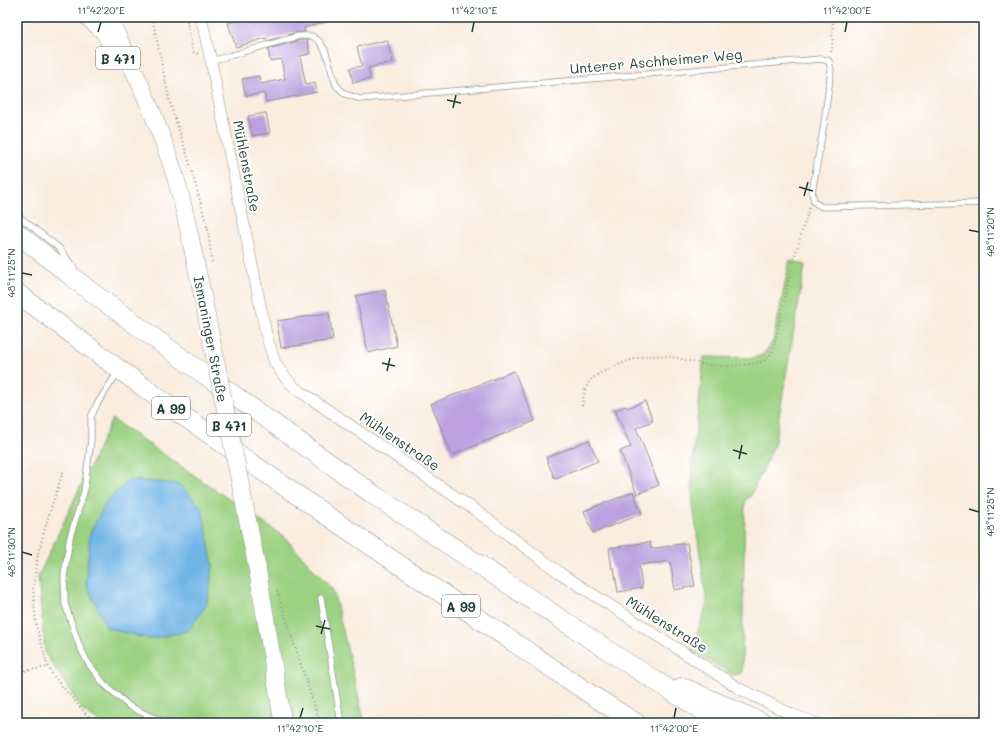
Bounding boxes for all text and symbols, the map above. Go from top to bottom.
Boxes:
text: 11°42'20"E [77,3,125,17]
text: 11°42'10"E [451,3,497,17]
text: 11°42'00"E [823,3,871,17]
street label: Unterer Aschheimer Weg [569,44,743,78]
road number: B 471 [96,47,140,69]
street label: Mühlenstraße [229,119,265,213]
text: 48°11'20"N [983,207,997,257]
text: 48°11'25"N [4,248,18,298]
street label: Ismaninger Straße [189,274,233,404]
road number: A 99 [152,397,190,419]
street label: Mühlenstraße [356,407,444,475]
road number: B 471 [207,414,251,436]
text: 48°11'25"N [983,487,997,537]
text: 48°11'30"N [4,527,18,577]
street label: Mühlenstraße [623,591,711,657]
road number: A 99 [442,595,480,617]
text: 11°42'10"E [277,721,323,735]
text: 11°42'00"E [650,721,698,735]

